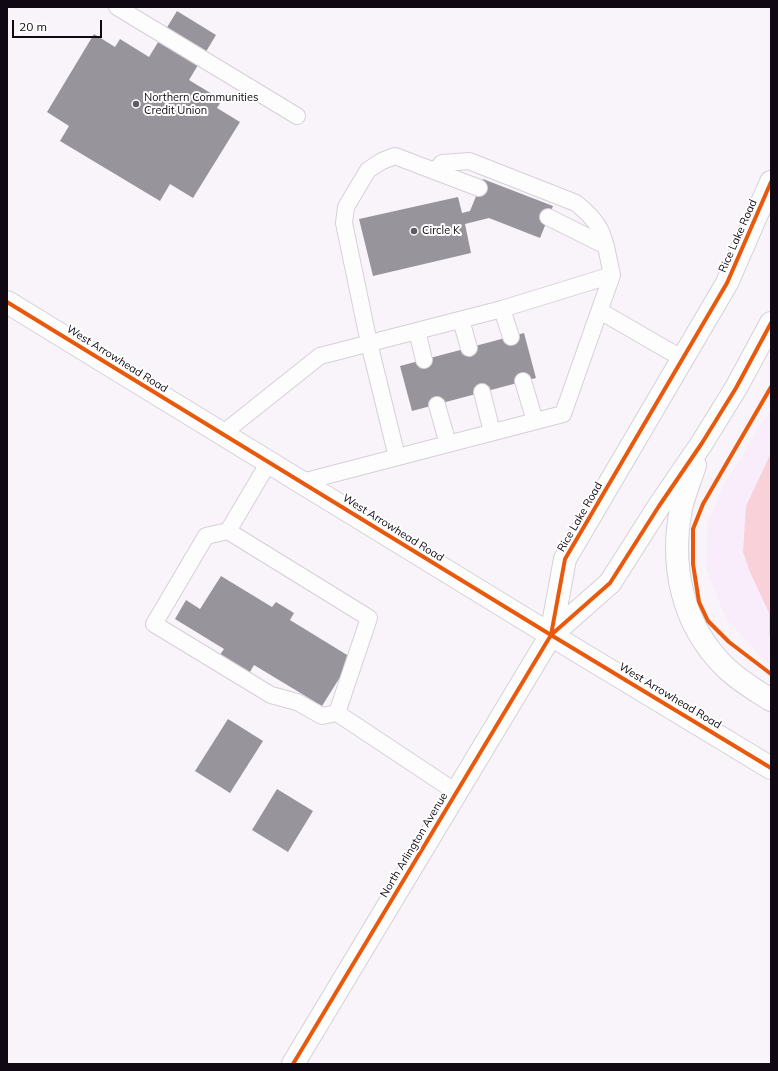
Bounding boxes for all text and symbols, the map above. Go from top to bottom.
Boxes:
scale bar [14,12,104,38]
text: 20 m [19,19,47,34]
place label: Northern Communities Credit Union [144,91,258,117]
marker: Northern Communities Credit Union [131,99,141,109]
street label: Rice Lake Road [716,198,760,274]
place label: Circle K [422,224,460,238]
marker: Circle K [409,226,419,236]
street label: West Arrowhead Road [64,322,170,396]
street label: Rice Lake Road [555,480,605,554]
street label: West Arrowhead Road [340,491,446,565]
street label: West Arrowhead Road [616,660,724,732]
street label: North Arlington Avenue [377,790,451,900]

